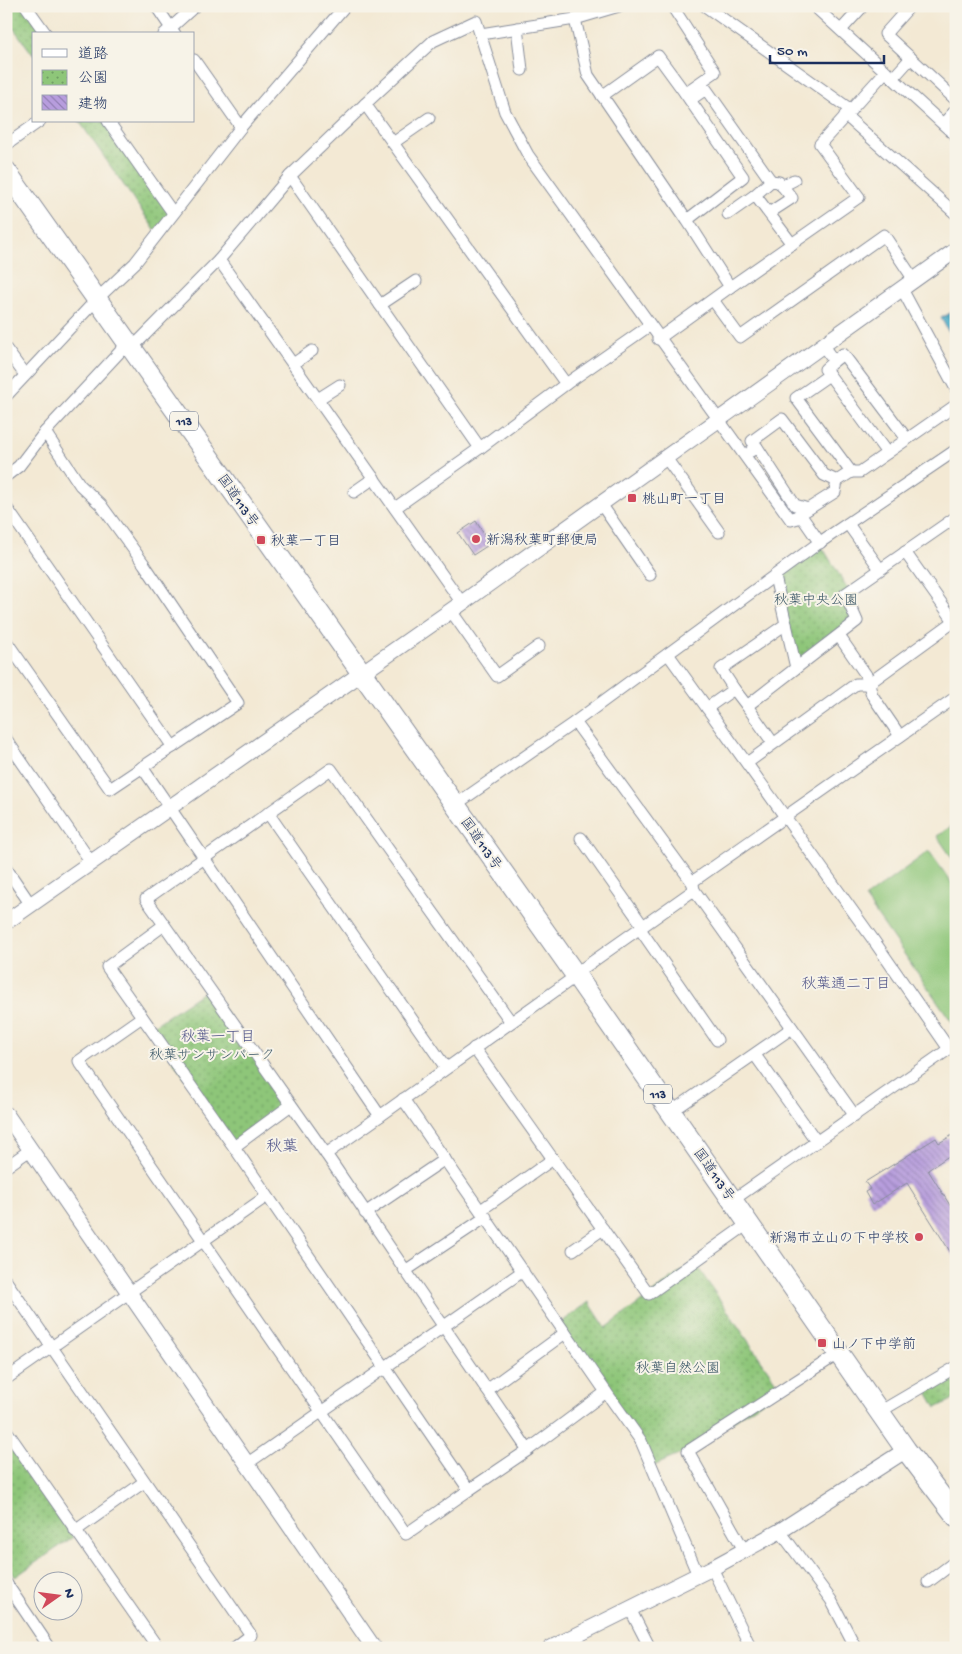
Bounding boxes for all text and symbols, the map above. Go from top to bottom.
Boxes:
legend [32,32,195,122]
scale bar [770,32,883,64]
text: 50 m [777,43,808,61]
text: 道路 [78,46,108,64]
text: 公園 [78,70,108,88]
text: 建物 [78,96,108,114]
road number: 113 [170,412,198,431]
street label: 国道113号 [213,472,261,531]
marker: 桃山町一丁目 [626,492,638,504]
place label: 桃山町一丁目 [642,492,726,509]
marker: 新潟秋葉町郵便局 [470,533,482,545]
place label: 新潟秋葉町郵便局 [486,533,598,550]
marker: 秋葉一丁目 [255,534,267,546]
place label: 秋葉一丁目 [271,534,341,551]
park label: 秋葉中央公園 [774,593,858,610]
street label: 国道113号 [456,815,504,874]
district label: 秋葉通二丁目 [801,975,891,994]
district label: 秋葉一丁目 [180,1028,256,1047]
park label: 秋葉サンサンパーク [149,1048,275,1065]
road number: 113 [644,1084,672,1104]
district label: 秋葉 [266,1138,298,1158]
street label: 国道113号 [689,1146,737,1205]
place label: 新潟市立山の下中学校 [769,1231,909,1248]
marker: 新潟市立山の下中学校 [913,1231,925,1243]
marker: 山ノ下中学前 [816,1337,828,1349]
place label: 山ノ下中学前 [832,1337,916,1354]
park label: 秋葉自然公園 [636,1361,720,1378]
north arrow [32,1572,82,1622]
text: N [59,1587,78,1600]

